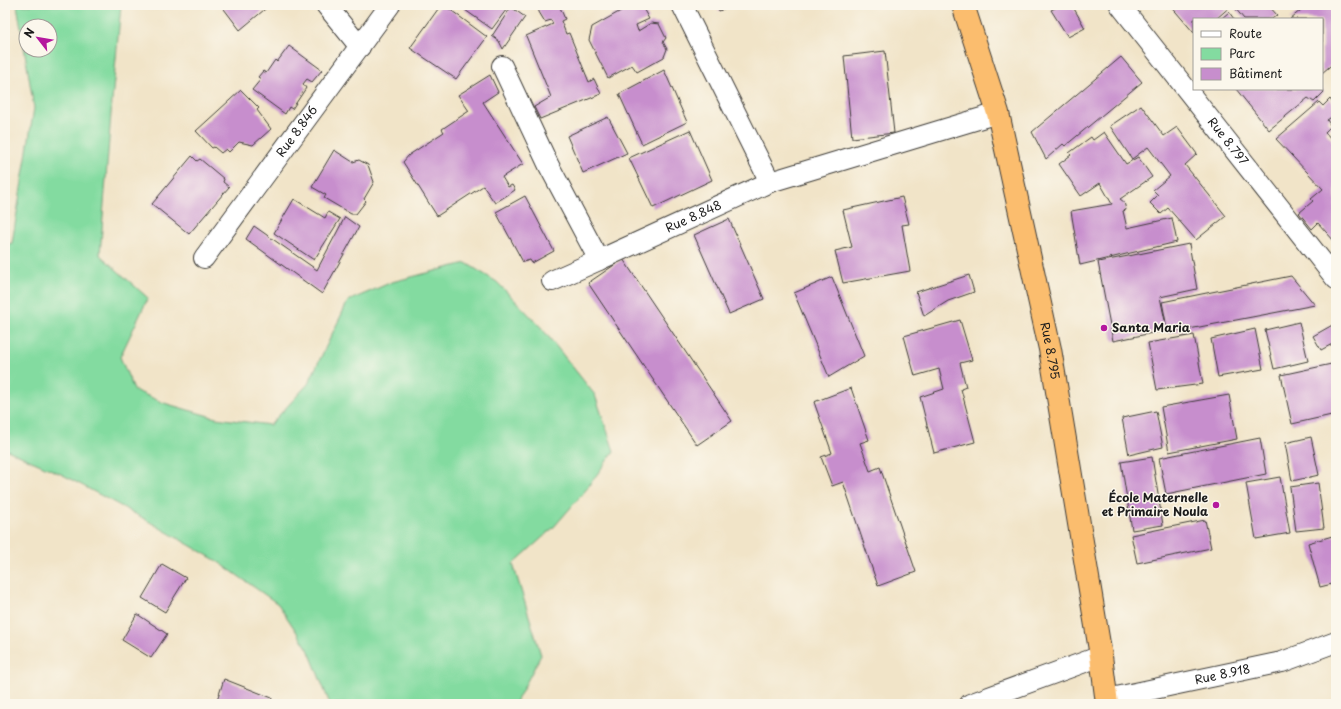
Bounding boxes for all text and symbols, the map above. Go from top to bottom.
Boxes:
north arrow [18,18,58,58]
legend [1193,18,1323,90]
text: N [19,24,39,41]
text: Route [1229,24,1262,42]
text: Parc [1229,44,1255,62]
text: Bâtiment [1229,64,1282,82]
street label: Rue 8.846 [271,101,321,160]
street label: Rue 8.797 [1204,113,1253,169]
street label: Rue 8.848 [662,195,724,237]
place label: Santa Maria [1112,318,1191,336]
street label: Rue 8.795 [1036,320,1065,381]
marker: Santa Maria [1099,323,1109,333]
place label: École Maternelle et Primaire Noula [1102,488,1208,520]
marker: École Maternelle et Primaire Noula [1211,500,1221,510]
street label: Rue 8.918 [1193,659,1252,688]

